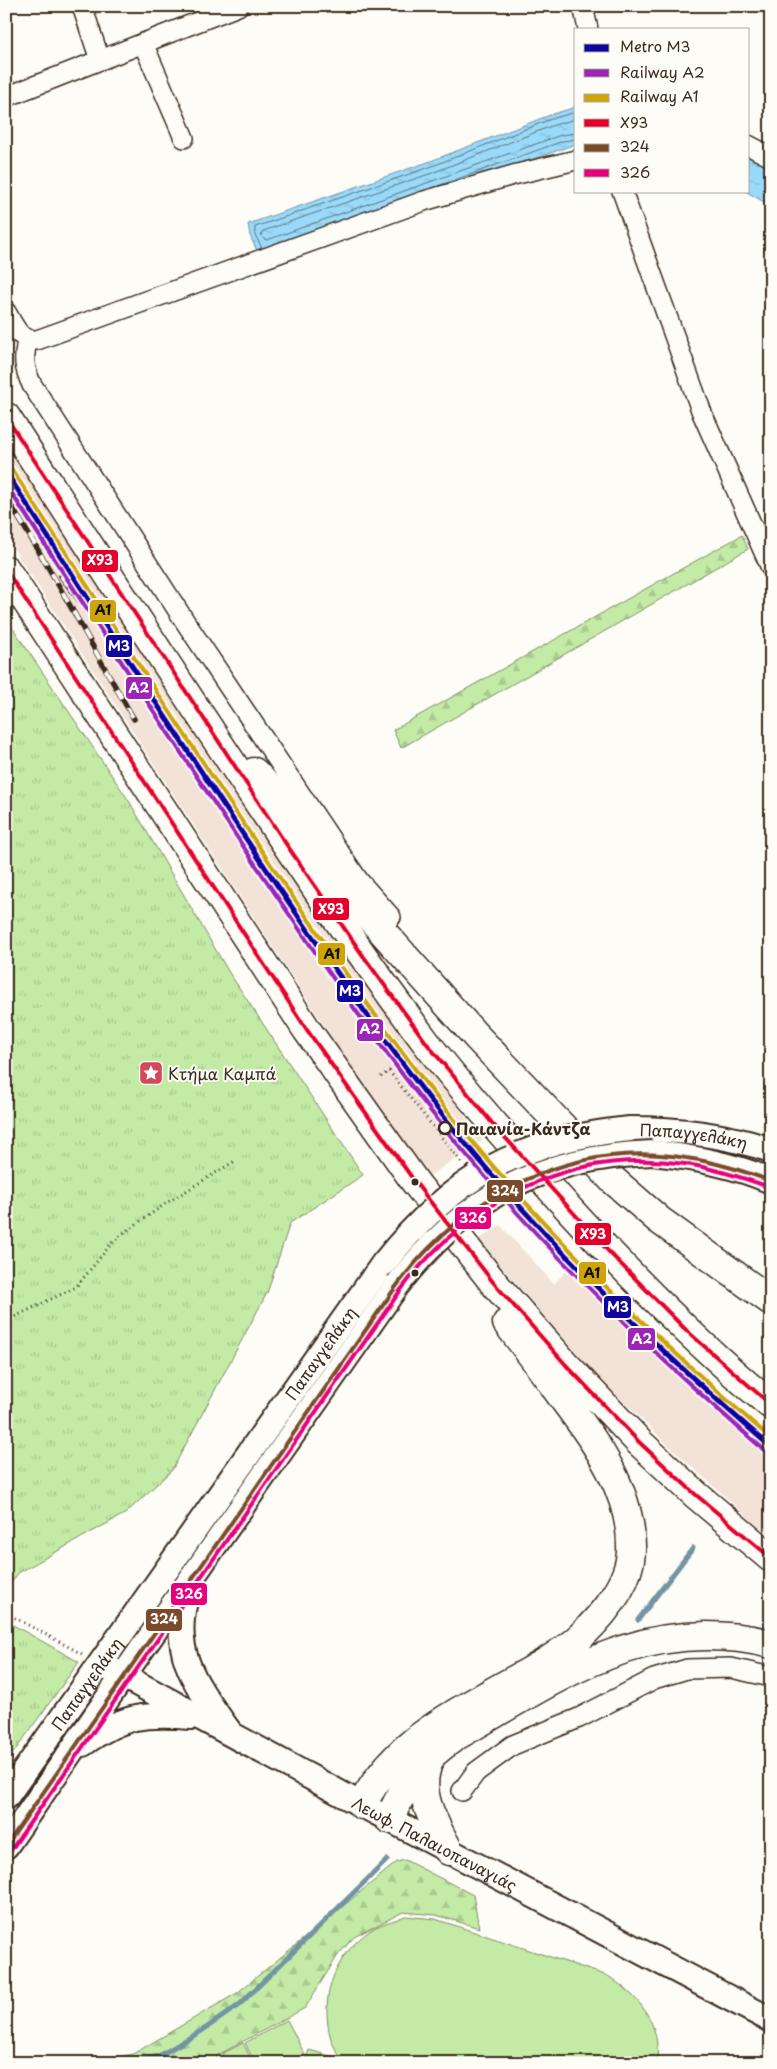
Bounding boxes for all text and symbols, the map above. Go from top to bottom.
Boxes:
legend [574,28,750,192]
text: Metro Μ3 [620,34,690,57]
text: Railway A2 [620,60,705,83]
text: Railway A1 [620,84,699,107]
text: X93 [620,110,648,133]
text: 324 [620,134,650,157]
text: 326 [620,160,650,183]
line badge: X93 [81,549,119,573]
text: X93 [86,549,113,570]
line badge: A1 [89,599,117,623]
text: A1 [95,599,111,620]
line badge: Μ3 [105,634,133,658]
text: Μ3 [108,635,130,656]
line badge: A2 [125,676,153,700]
text: A2 [129,677,150,698]
line badge: X93 [312,897,350,921]
text: X93 [317,898,344,919]
line badge: A1 [317,942,346,966]
text: A1 [324,943,340,964]
line badge: Μ3 [336,979,364,1003]
text: Μ3 [339,980,361,1001]
line badge: A2 [356,1018,384,1042]
text: A2 [360,1018,381,1039]
place icon: Kτήμα Καμπά [138,1060,164,1086]
place label: Kτήμα Καμπά [168,1061,277,1085]
place label: Παιανία-Κάντζα [456,1116,590,1140]
street label: Παπαγγελάκη [639,1117,750,1154]
marker: Παιανία-Κάντζα [438,1121,452,1135]
unlabelled marker [410,1177,420,1187]
line badge: 324 [486,1179,524,1203]
text: 324 [491,1180,519,1201]
line badge: 326 [454,1206,492,1230]
text: 326 [459,1207,487,1228]
line badge: X93 [574,1222,612,1246]
text: X93 [579,1223,606,1244]
line badge: A1 [578,1261,607,1285]
text: A1 [584,1262,600,1283]
unlabelled marker [410,1268,420,1278]
line badge: Μ3 [603,1295,632,1319]
text: Μ3 [607,1296,629,1317]
street label: Παπαγγελάκη [279,1301,361,1404]
line badge: A2 [627,1327,656,1351]
text: A2 [632,1328,653,1349]
line badge: 326 [170,1582,208,1606]
text: 326 [175,1583,203,1604]
line badge: 324 [145,1608,183,1632]
text: 324 [150,1608,178,1629]
street label: Παπαγγελάκη [45,1632,128,1735]
street label: Λεωφ. Παλαιοπαναγιάς [348,1790,522,1897]

